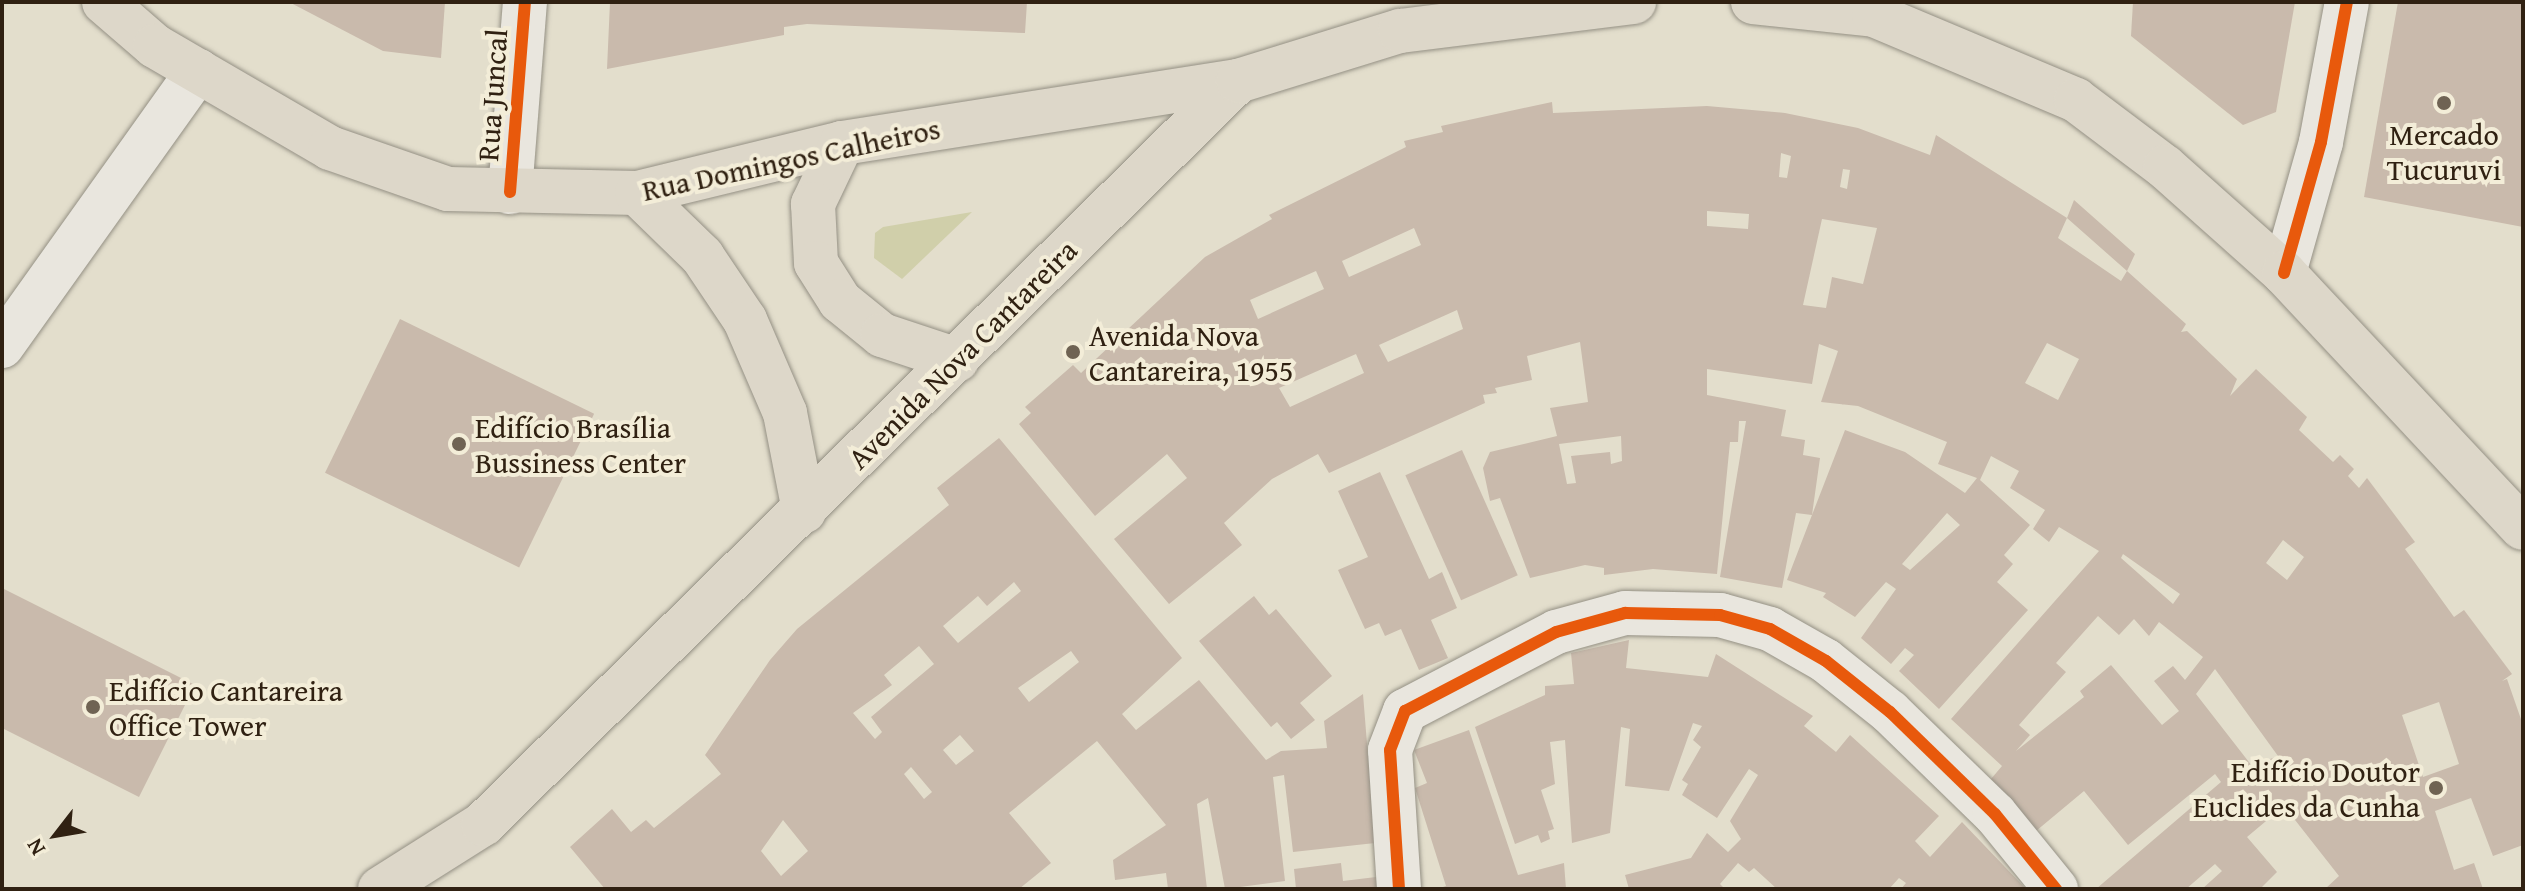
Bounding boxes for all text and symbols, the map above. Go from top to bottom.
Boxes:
street label: Rua Juncal [469,28,515,162]
marker: Mercado Tucuruvi [2435,94,2453,112]
street label: Rua Domingos Calheiros [639,110,943,208]
place label: Mercado Tucuruvi [2387,116,2501,186]
street label: Avenida Nova Cantareira [840,232,1084,476]
place label: Avenida Nova Cantareira, 1955 [1089,317,1293,388]
marker: Avenida Nova Cantareira, 1955 [1064,343,1082,361]
place label: Edifício Brasília Bussiness Center [475,409,686,480]
marker: Edifício Brasília Bussiness Center [450,435,468,453]
place label: Edifício Cantareira Office Tower [109,672,343,742]
marker: Edifício Cantareira Office Tower [84,698,102,716]
place label: Edifício Doutor Euclides da Cunha [2193,753,2420,824]
marker: Edifício Doutor Euclides da Cunha [2427,779,2445,797]
north arrow [16,795,96,875]
text: N [18,833,53,862]

